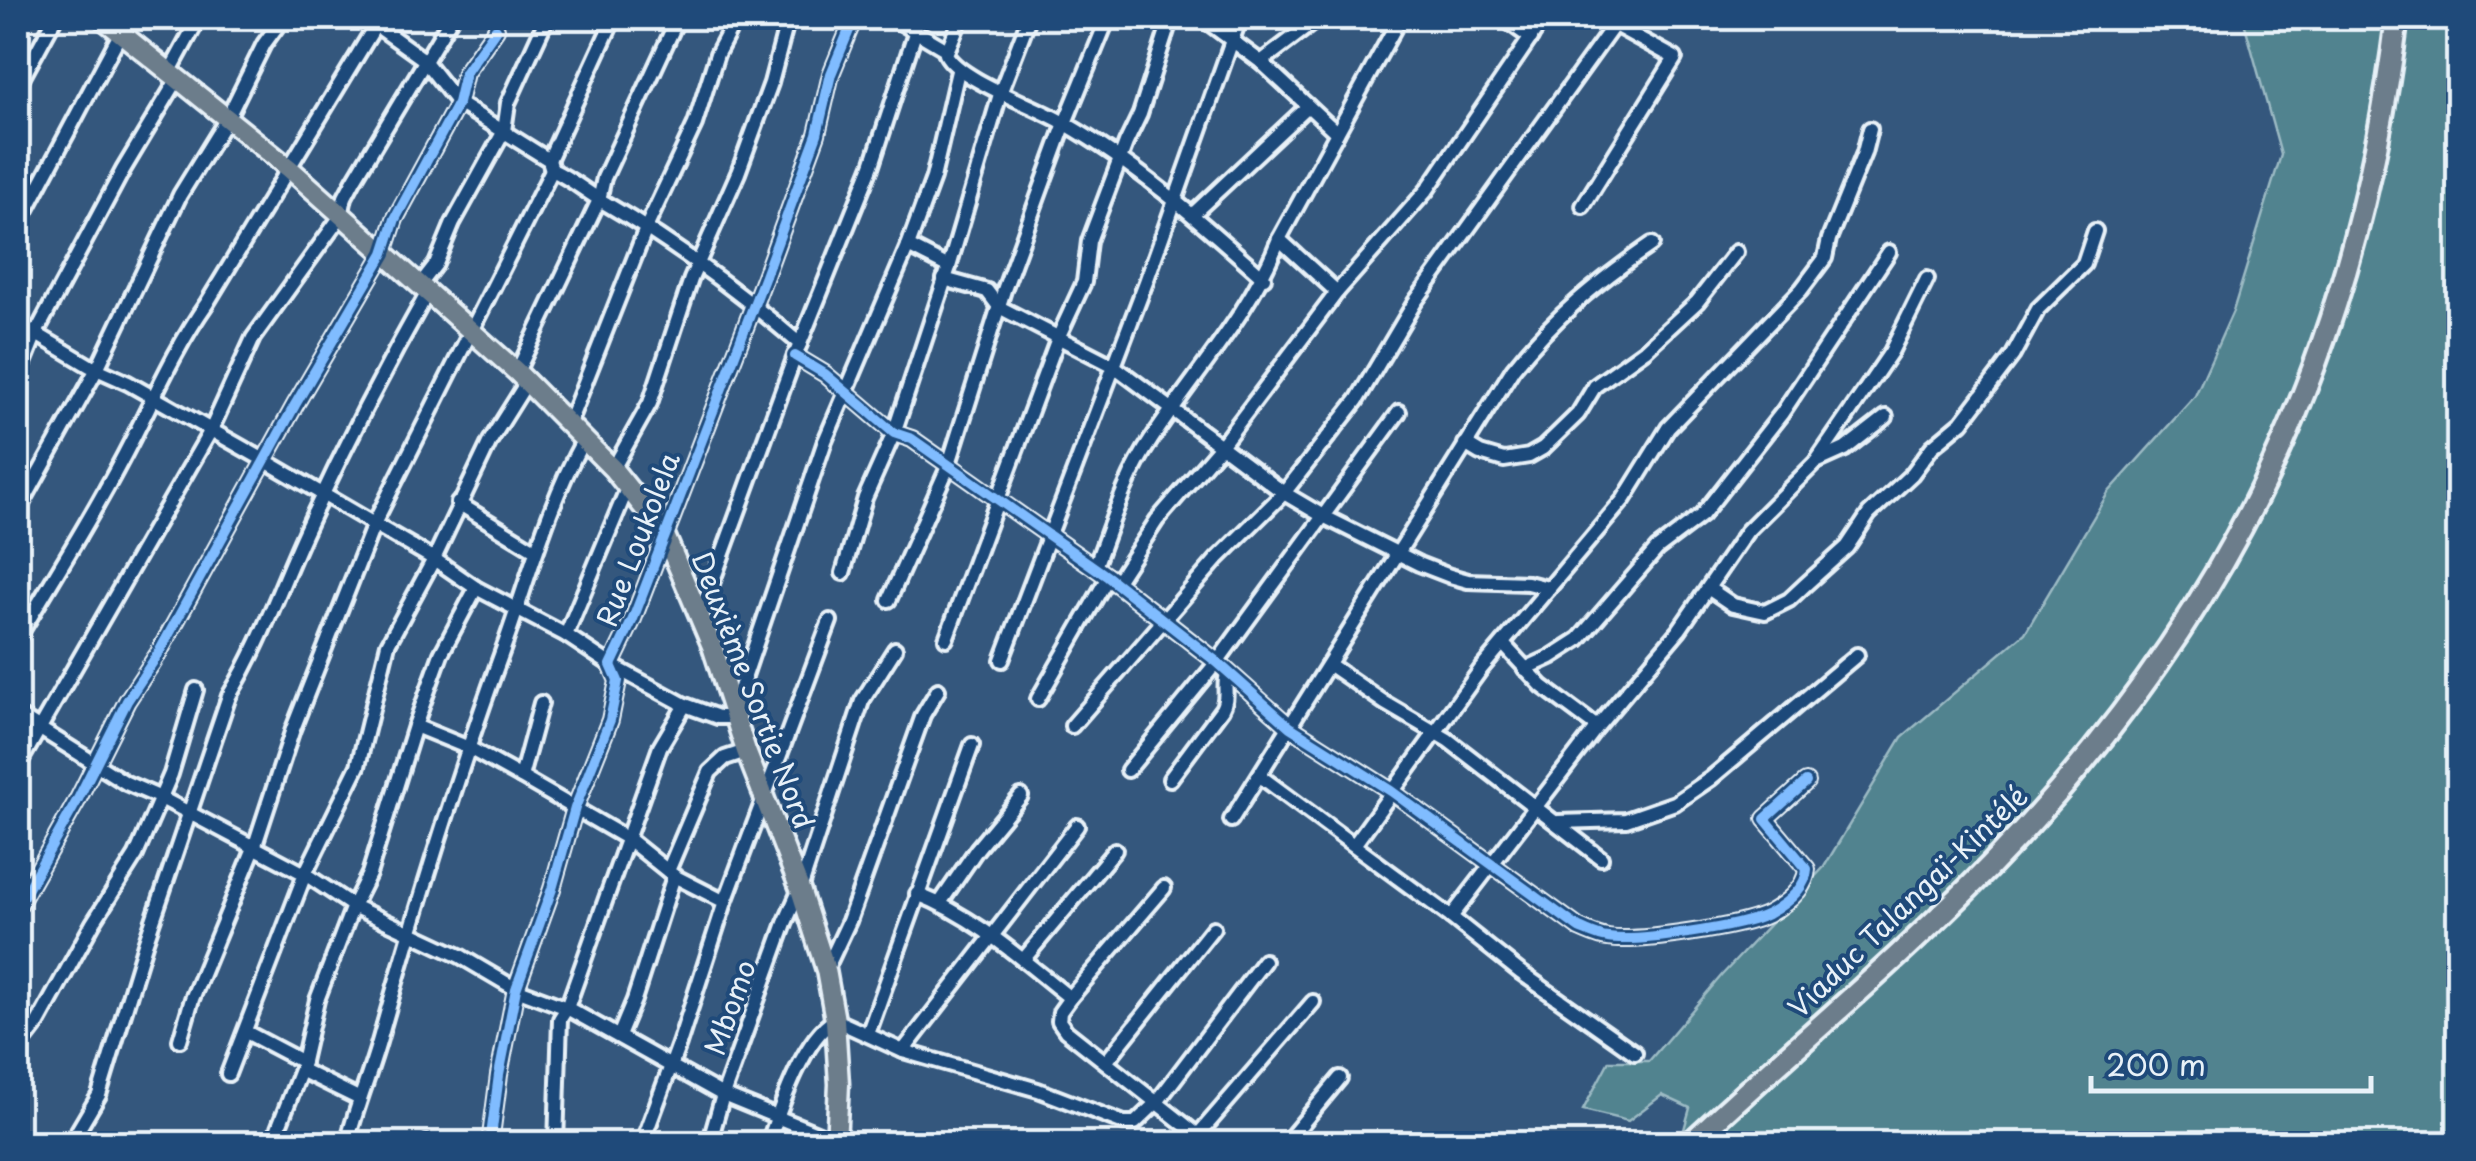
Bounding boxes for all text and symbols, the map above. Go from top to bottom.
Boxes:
street label: Rue Loukolela [584,445,690,632]
street label: Deuxième Sortie Nord [681,545,827,835]
street label: Viaduc Talangaï-Kintélé [1777,775,2037,1027]
street label: Mbomo [692,953,766,1061]
scale bar [2091,1031,2371,1093]
text: 200 m [2106,1041,2206,1086]

